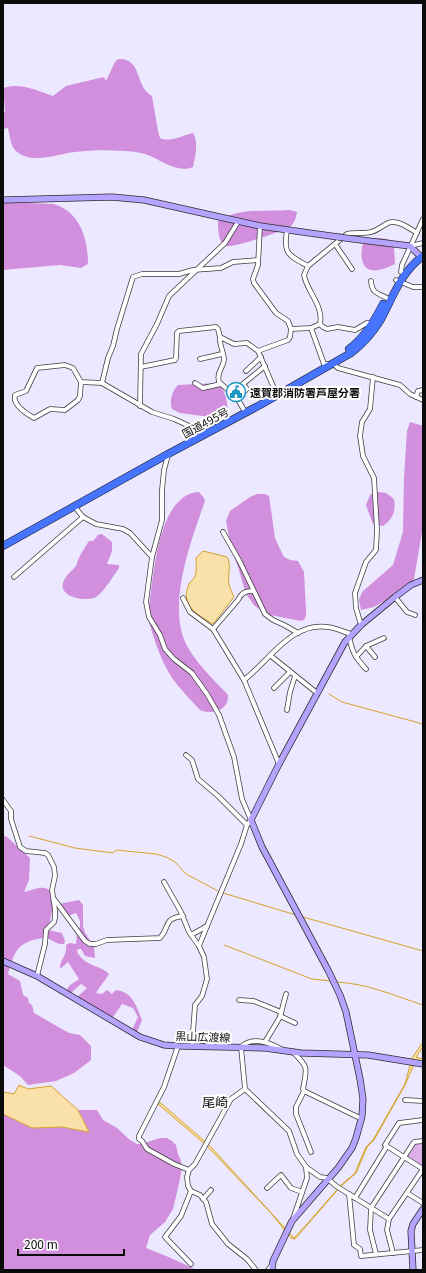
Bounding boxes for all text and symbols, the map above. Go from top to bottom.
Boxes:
public building icon: 遠賀郡消防署芦屋分署 [225,381,247,403]
place label: 遠賀郡消防署芦屋分署 [250,384,360,400]
street label: 国道495号 [179,403,231,441]
street label: 黒山広渡線 [175,1027,231,1045]
district label: 尾崎 [202,1092,228,1111]
scale bar [18,1231,124,1257]
text: 200 m [24,1235,58,1252]

